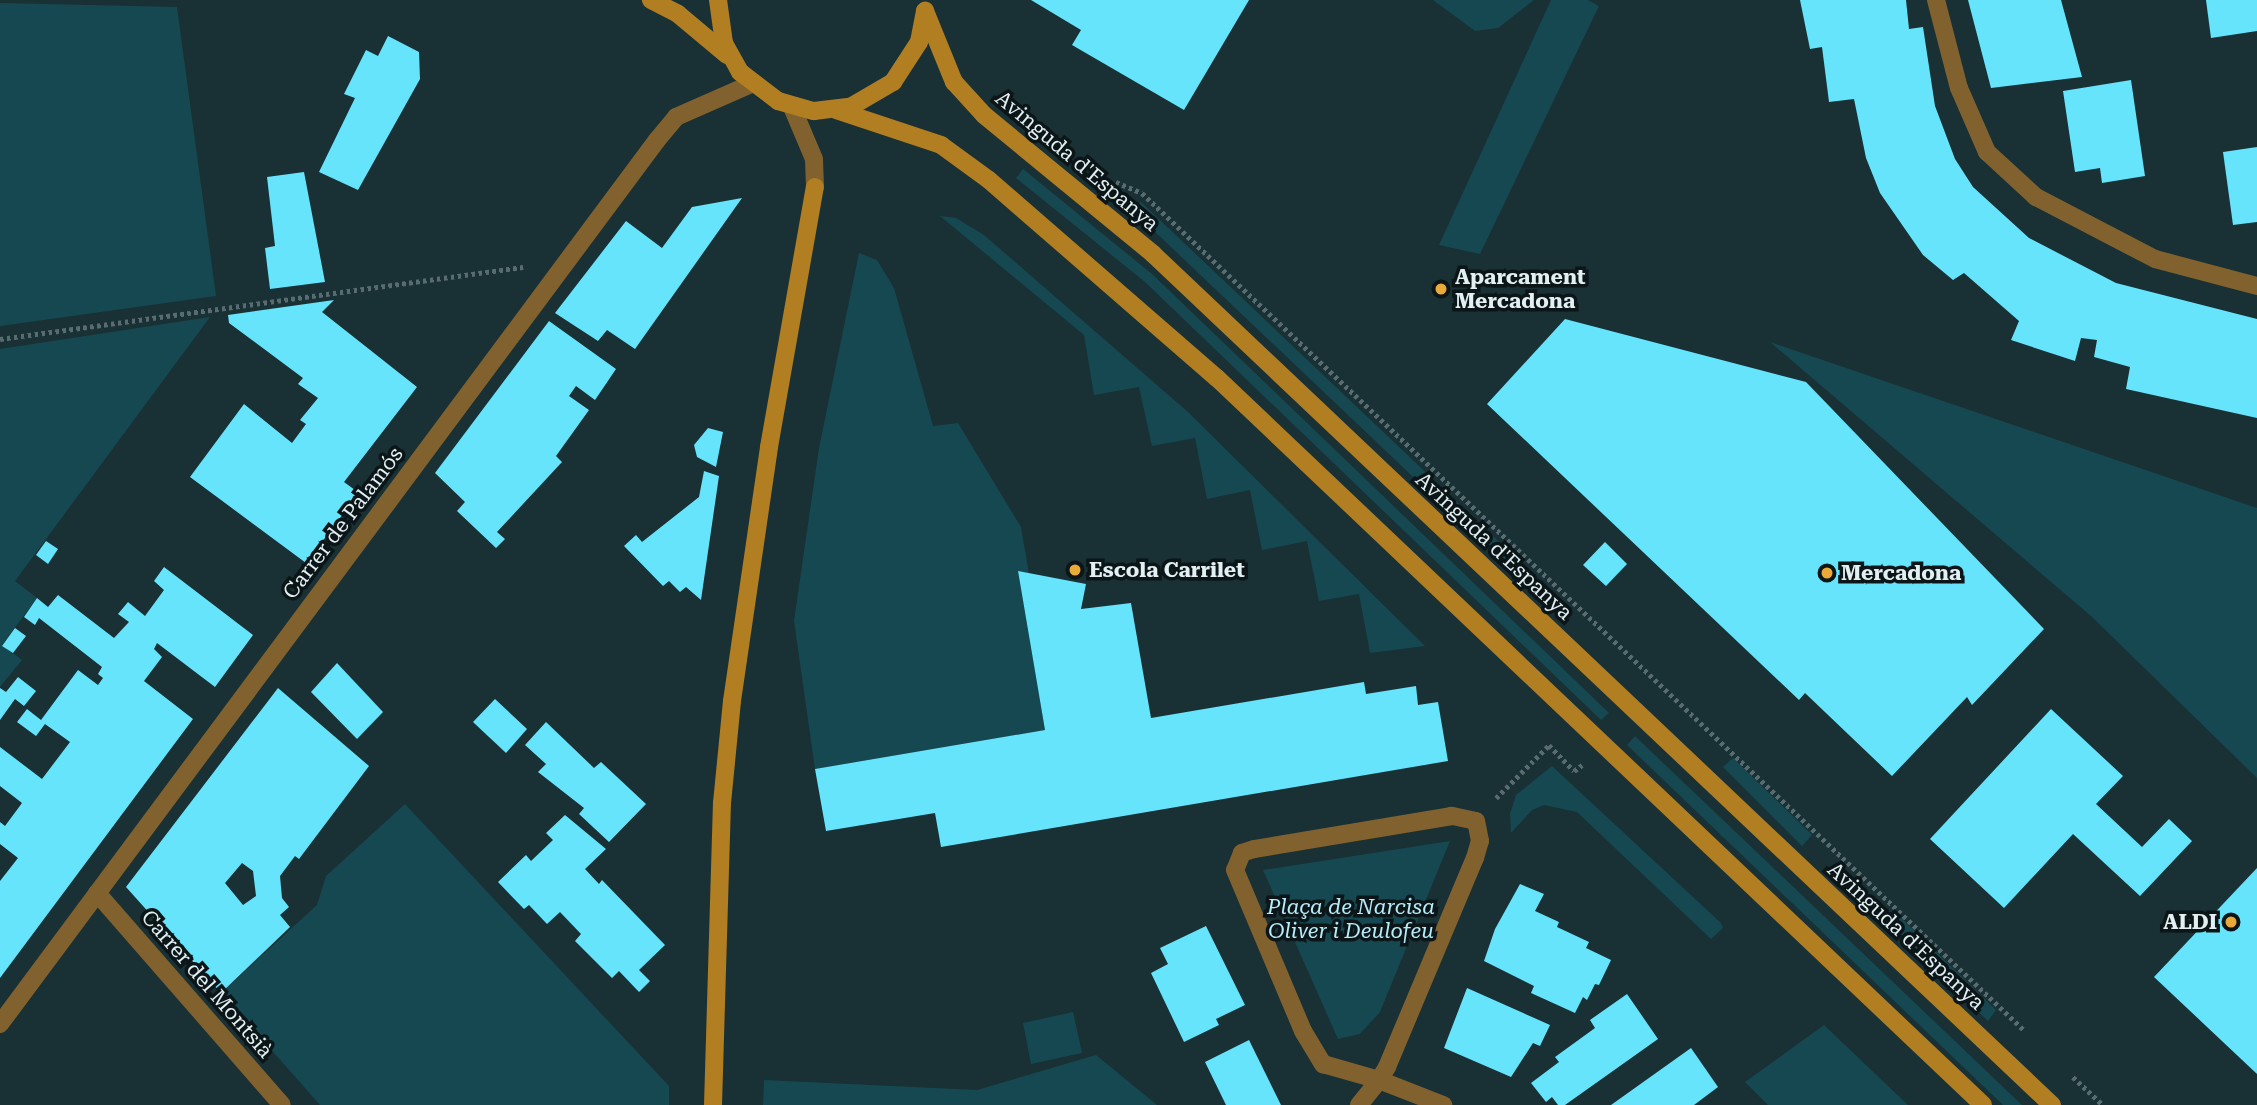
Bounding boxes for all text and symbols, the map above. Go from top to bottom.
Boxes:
street label: Avinguda d'Espanya [990,85,1164,237]
place label: Aparcament Mercadona [1455,264,1586,314]
marker: Aparcament Mercadona [1433,281,1449,297]
street label: Carrer de Palamós [278,442,408,604]
street label: Avinguda d'Espanya [1410,467,1578,625]
place label: Escola Carrilet [1089,557,1245,583]
place label: Mercadona [1841,560,1961,586]
marker: Escola Carrilet [1067,562,1083,578]
marker: Mercadona [1819,565,1835,581]
street label: Avinguda d'Espanya [1822,857,1990,1015]
park label: Plaça de Narcisa Oliver i Deulofeu [1267,894,1435,944]
street label: Carrer del Montsià [136,905,278,1063]
place label: ALDI [2163,909,2217,935]
marker: ALDI [2223,914,2239,930]

